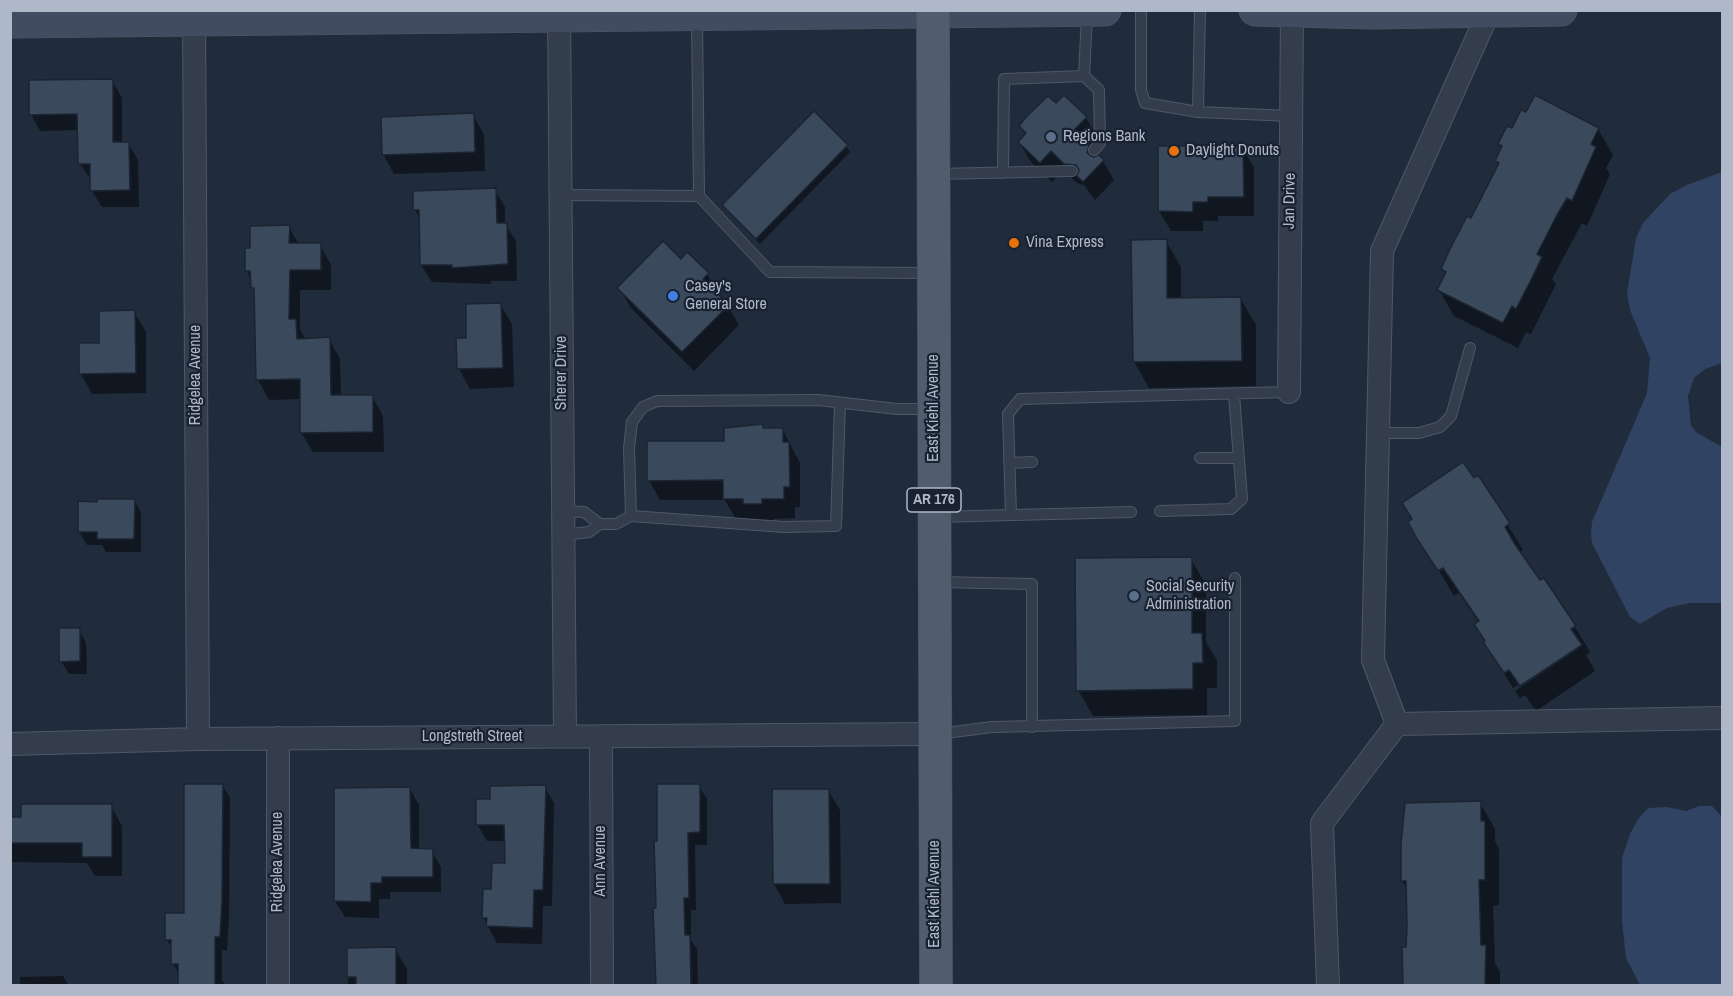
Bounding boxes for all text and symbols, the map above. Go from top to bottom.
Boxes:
place label: Regions Bank [1063,127,1145,147]
marker: Regions Bank [1044,130,1058,144]
place label: Daylight Donuts [1186,141,1279,161]
marker: Daylight Donuts [1167,144,1181,158]
street label: Jan Drive [1280,173,1300,229]
place label: Vina Express [1026,233,1104,253]
marker: Vina Express [1007,236,1021,250]
place label: Casey's General Store [685,277,767,315]
marker: Casey's General Store [666,289,680,303]
street label: Ridgelea Avenue [186,325,206,425]
street label: Sherer Drive [552,336,572,410]
street label: East Kiehl Avenue [924,354,944,462]
road number: AR 176 [907,488,961,512]
place label: Social Security Administration [1146,577,1234,615]
marker: Social Security Administration [1127,589,1141,603]
street label: Longstreth Street [422,727,522,747]
street label: Ridgelea Avenue [268,812,288,912]
street label: Ann Avenue [591,825,611,897]
street label: East Kiehl Avenue [925,840,945,948]

